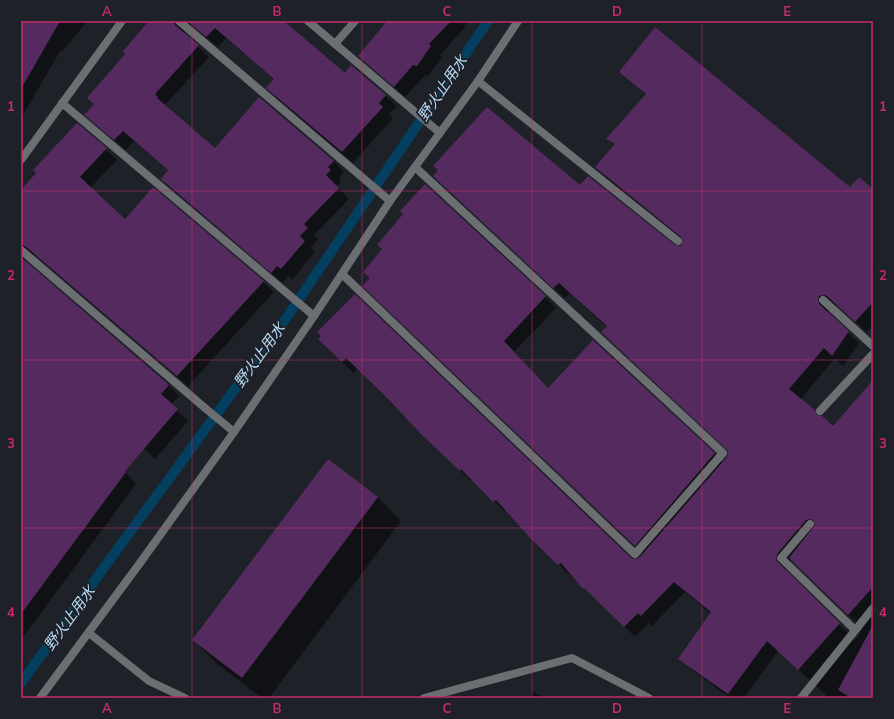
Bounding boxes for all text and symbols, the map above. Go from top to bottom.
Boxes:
text: A [102,3,112,19]
text: B [273,3,282,19]
text: C [443,3,452,19]
text: D [612,3,622,19]
text: E [783,3,791,19]
water label: 野火止用水 [413,50,472,124]
text: 1 [7,98,15,114]
text: 1 [879,98,887,114]
text: 2 [7,267,15,283]
text: 2 [879,267,887,283]
water label: 野火止用水 [229,317,290,391]
text: 3 [7,435,15,451]
text: 3 [879,435,887,451]
water label: 野火止用水 [39,580,100,654]
text: 4 [7,604,15,620]
text: 4 [879,604,887,620]
text: A [102,700,112,716]
text: B [273,700,282,716]
text: C [443,700,452,716]
text: D [612,700,622,716]
text: E [783,700,791,716]

